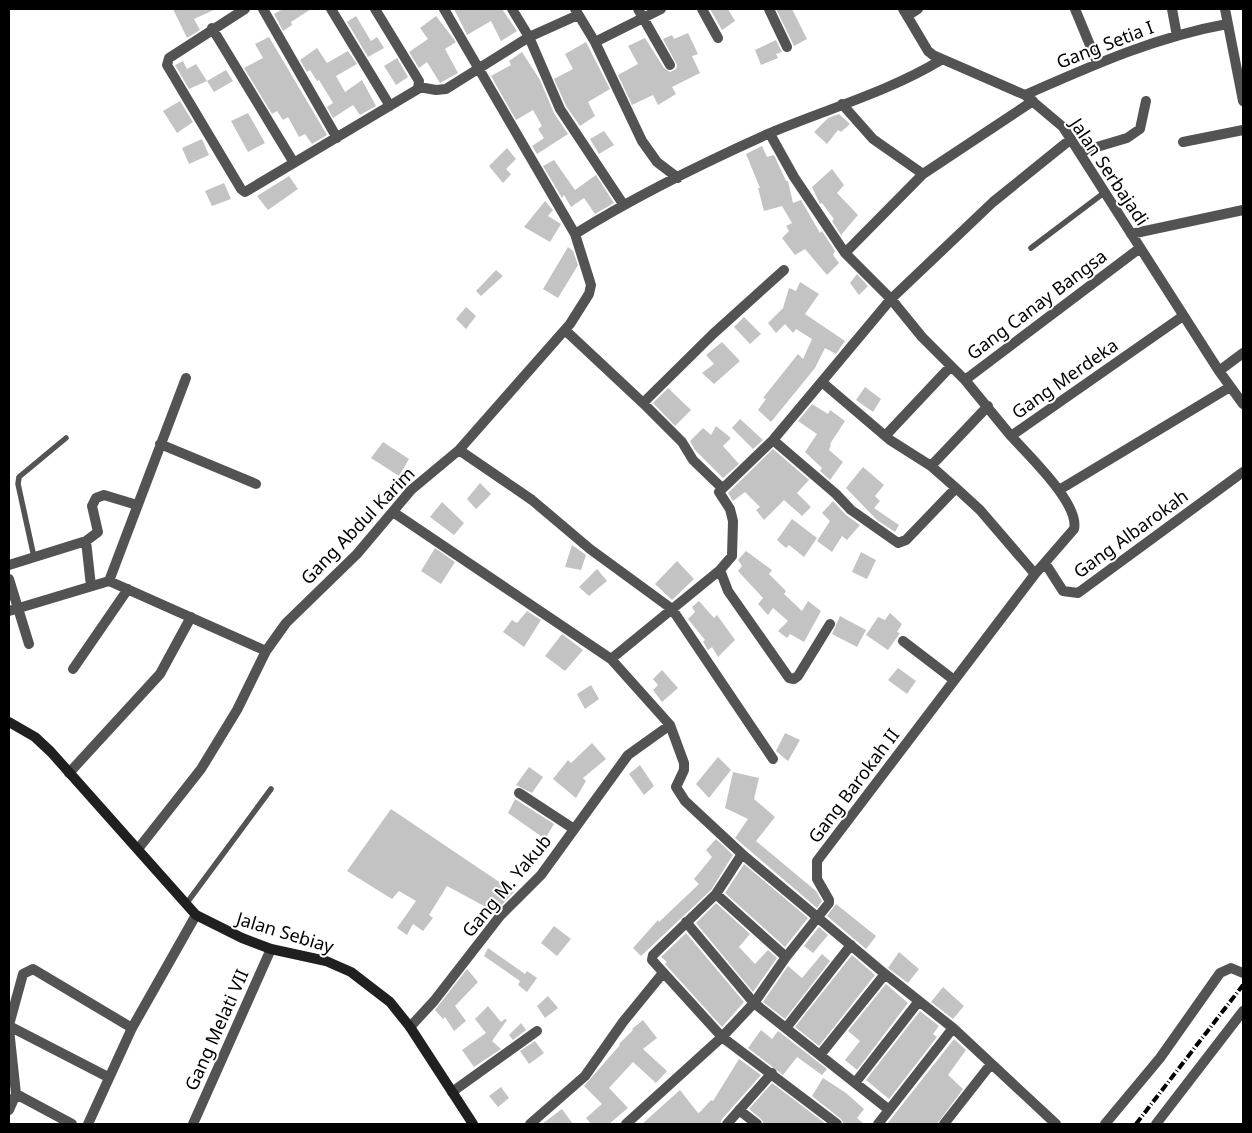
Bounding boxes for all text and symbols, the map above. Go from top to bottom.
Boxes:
street label: Gang Setia I [1053,15,1157,74]
street label: Jalan Serbajadi [1064,111,1155,230]
street label: Gang Canay Bangsa [962,244,1111,365]
street label: Gang Merdeka [1007,333,1122,424]
street label: Gang Abdul Karim [295,461,420,589]
street label: Gang Albarokah [1068,483,1193,583]
street label: Gang Barokah II [802,723,904,848]
street label: Gang M. Yakub [456,829,556,942]
street label: Jalan Sebiay [232,905,338,958]
street label: Gang Melati VII [179,965,254,1094]

